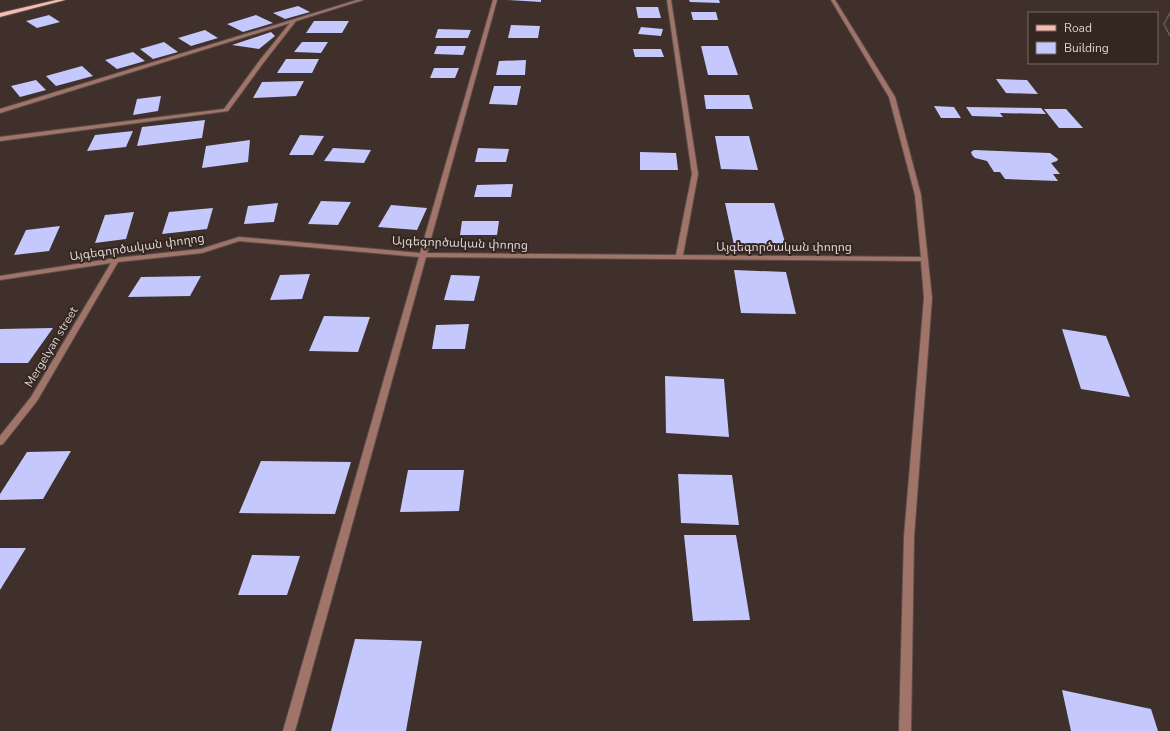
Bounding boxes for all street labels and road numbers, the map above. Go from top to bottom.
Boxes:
street label: Այգեգործական փողոց [68,230,206,264]
street label: Այգեգործական փողոց [392,233,528,253]
street label: Այգեգործական փողոց [716,239,852,255]
street label: Mergelyan street [21,303,82,390]

